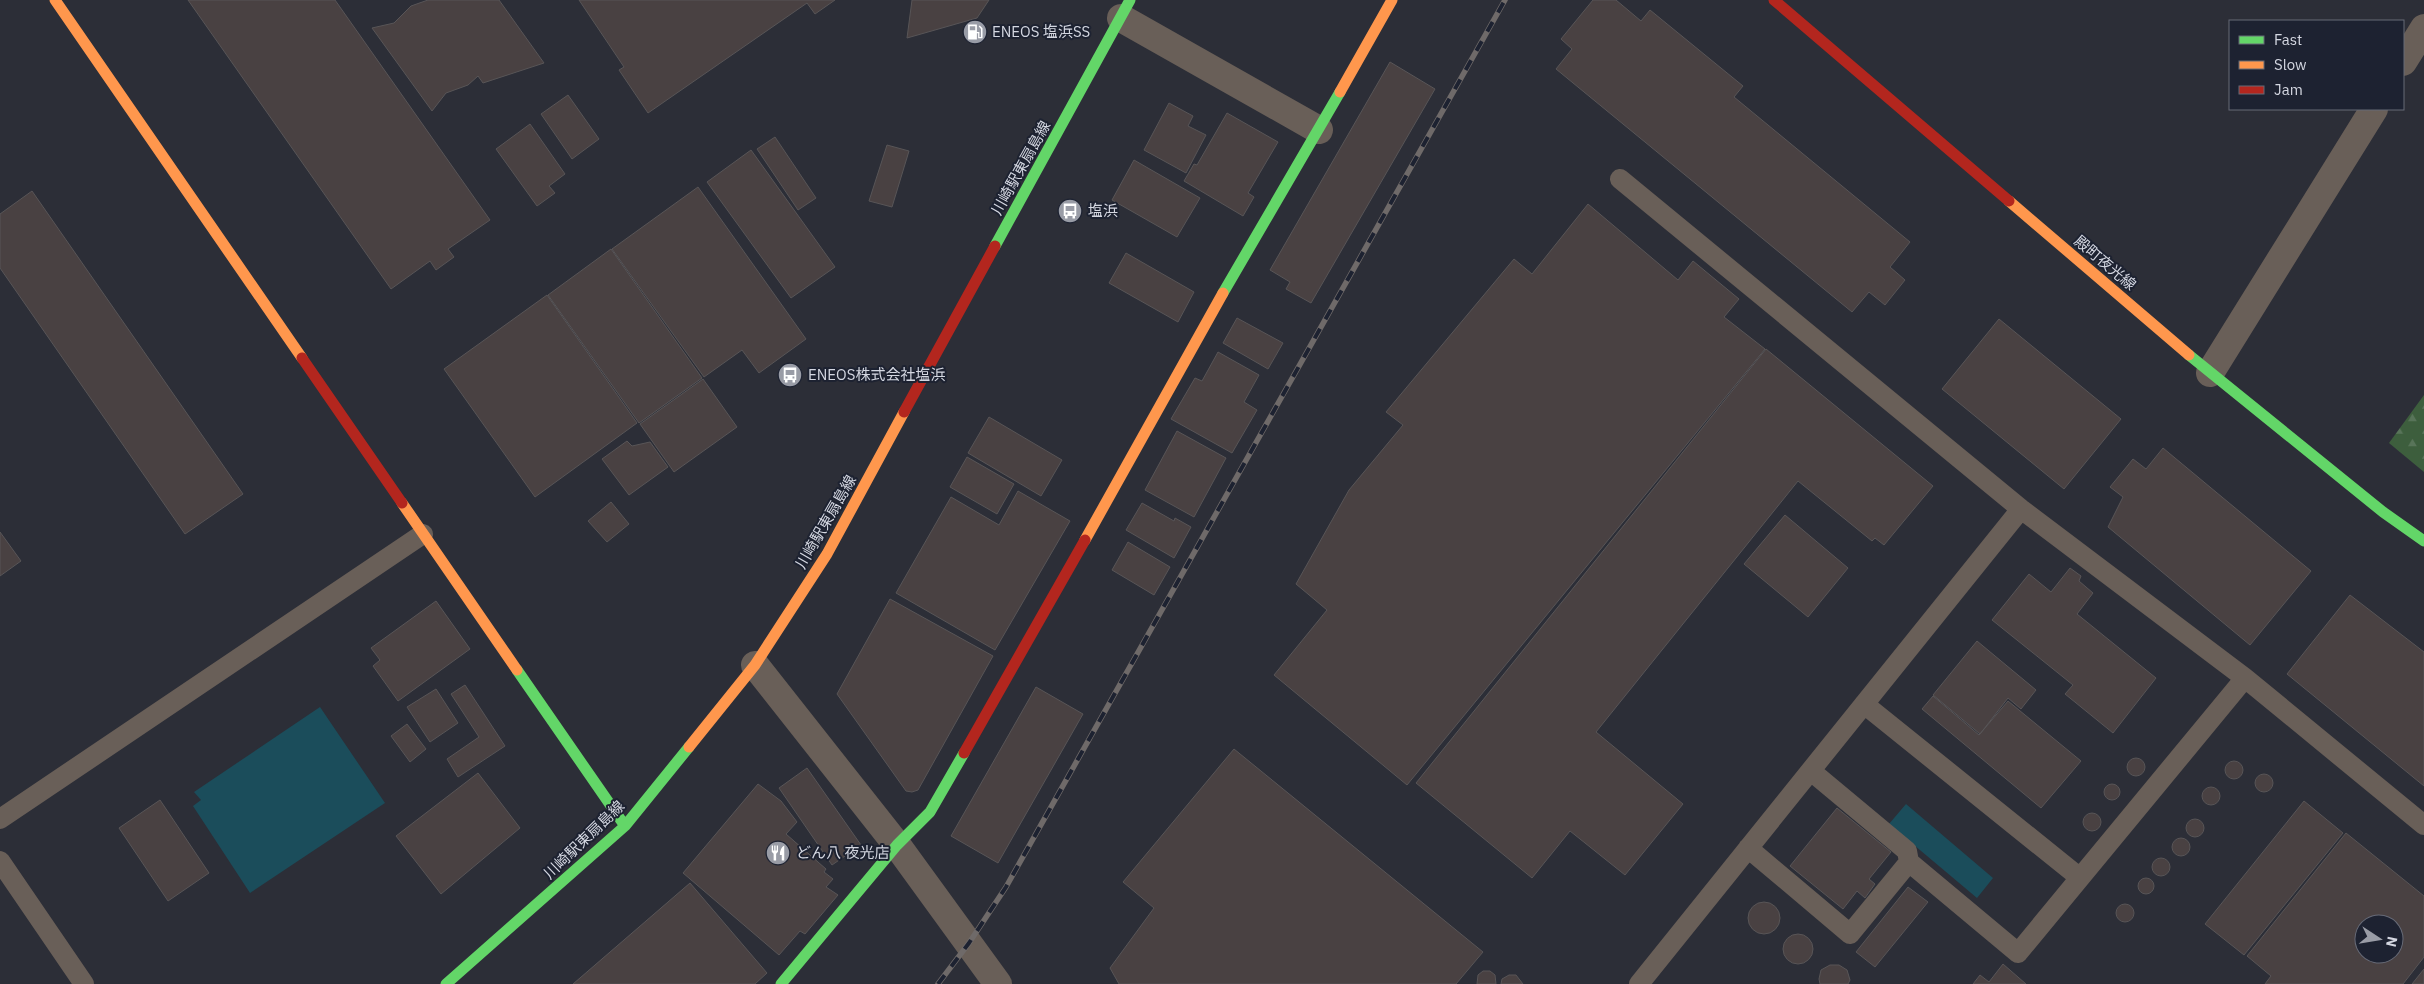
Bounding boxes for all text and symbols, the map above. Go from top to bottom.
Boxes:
fuel station icon: ENEOS 塩浜SS [962,19,988,45]
legend [2229,20,2404,110]
place label: ENEOS 塩浜SS [992,22,1090,41]
text: Fast [2274,30,2302,49]
text: Slow [2274,55,2307,74]
text: Jam [2274,80,2303,99]
street label: 川崎駅東扇島線 [987,117,1054,218]
bus stop icon: 塩浜 [1057,198,1083,224]
place label: 塩浜 [1088,201,1118,220]
street label: 殿町夜光線 [2070,231,2140,294]
bus stop icon: ENEOS株式会社塩浜 [777,362,803,388]
place label: ENEOS株式会社塩浜 [808,365,945,384]
street label: 川崎駅東扇島線 [791,472,860,572]
street label: 川崎駅東扇島線 [539,796,628,883]
restaurant icon: どん八 夜光店 [765,840,791,866]
place label: どん八 夜光店 [796,843,890,862]
north arrow [2354,914,2404,964]
text: N [2382,935,2402,949]

